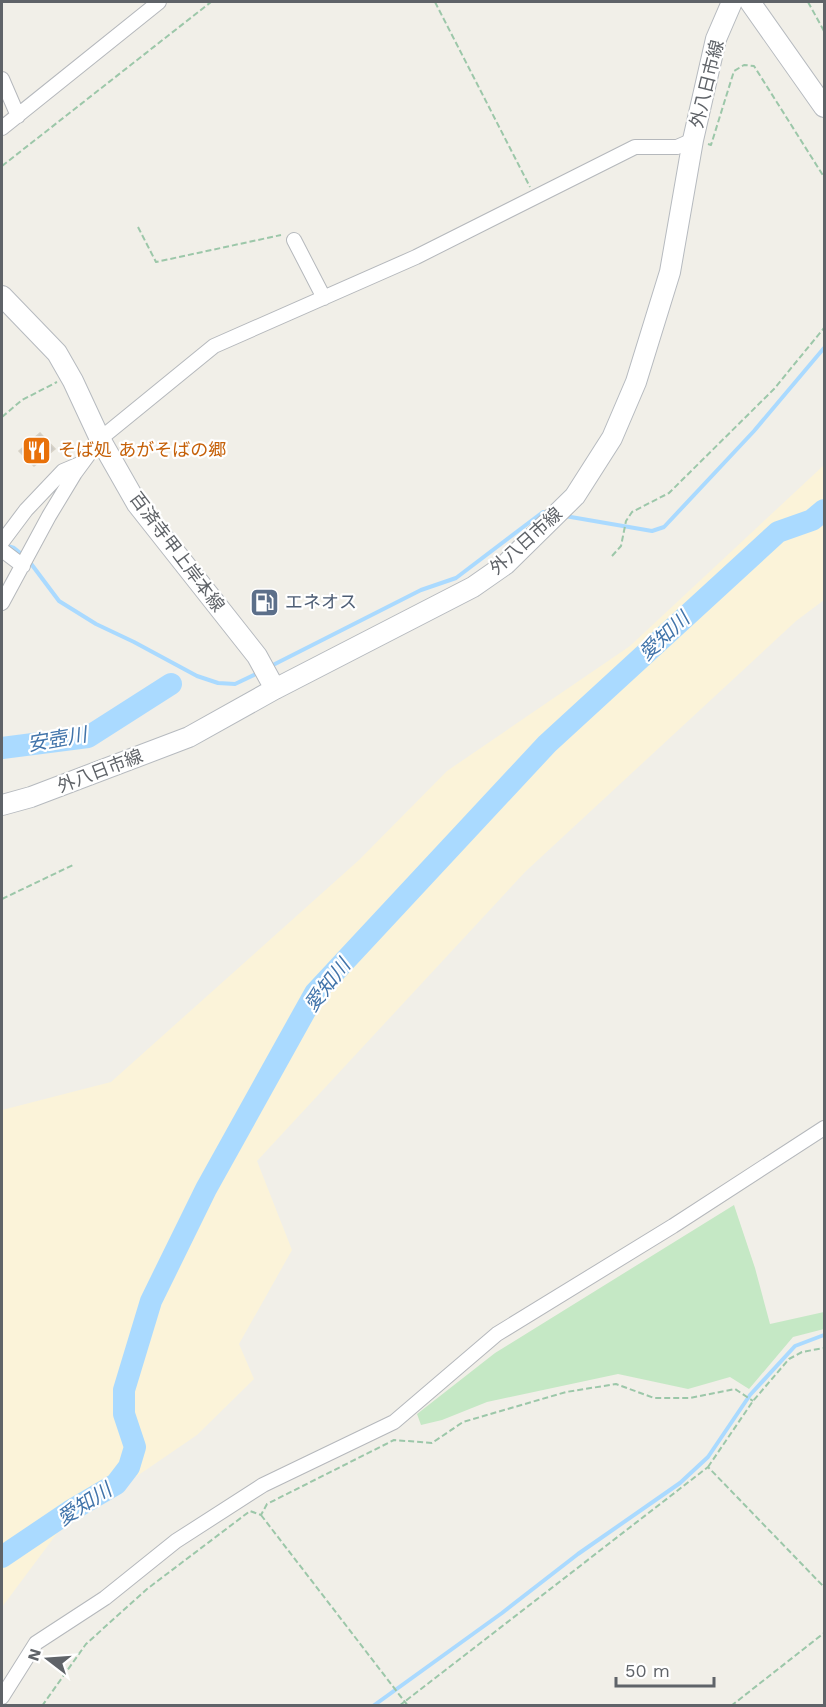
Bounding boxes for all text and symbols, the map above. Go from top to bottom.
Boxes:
street label: 外八日市線 [685,38,728,130]
restaurant icon: そば処 あがそばの郷 [21,434,53,466]
place label: そば処 あがそばの郷 [58,439,226,460]
street label: 百済寺甲上岸本線 [126,488,229,616]
street label: 外八日市線 [485,503,566,579]
fuel station icon: エネオス [248,586,280,618]
place label: エネオス [285,591,357,612]
water label: 愛知川 [634,605,696,665]
water label: 安壺川 [25,722,91,756]
street label: 外八日市線 [54,745,146,796]
water label: 愛知川 [299,952,356,1016]
water label: 愛知川 [52,1477,117,1530]
north arrow [18,1629,78,1689]
text: N [23,1646,45,1663]
scale bar [616,1650,714,1688]
text: 50 m [625,1660,670,1681]

